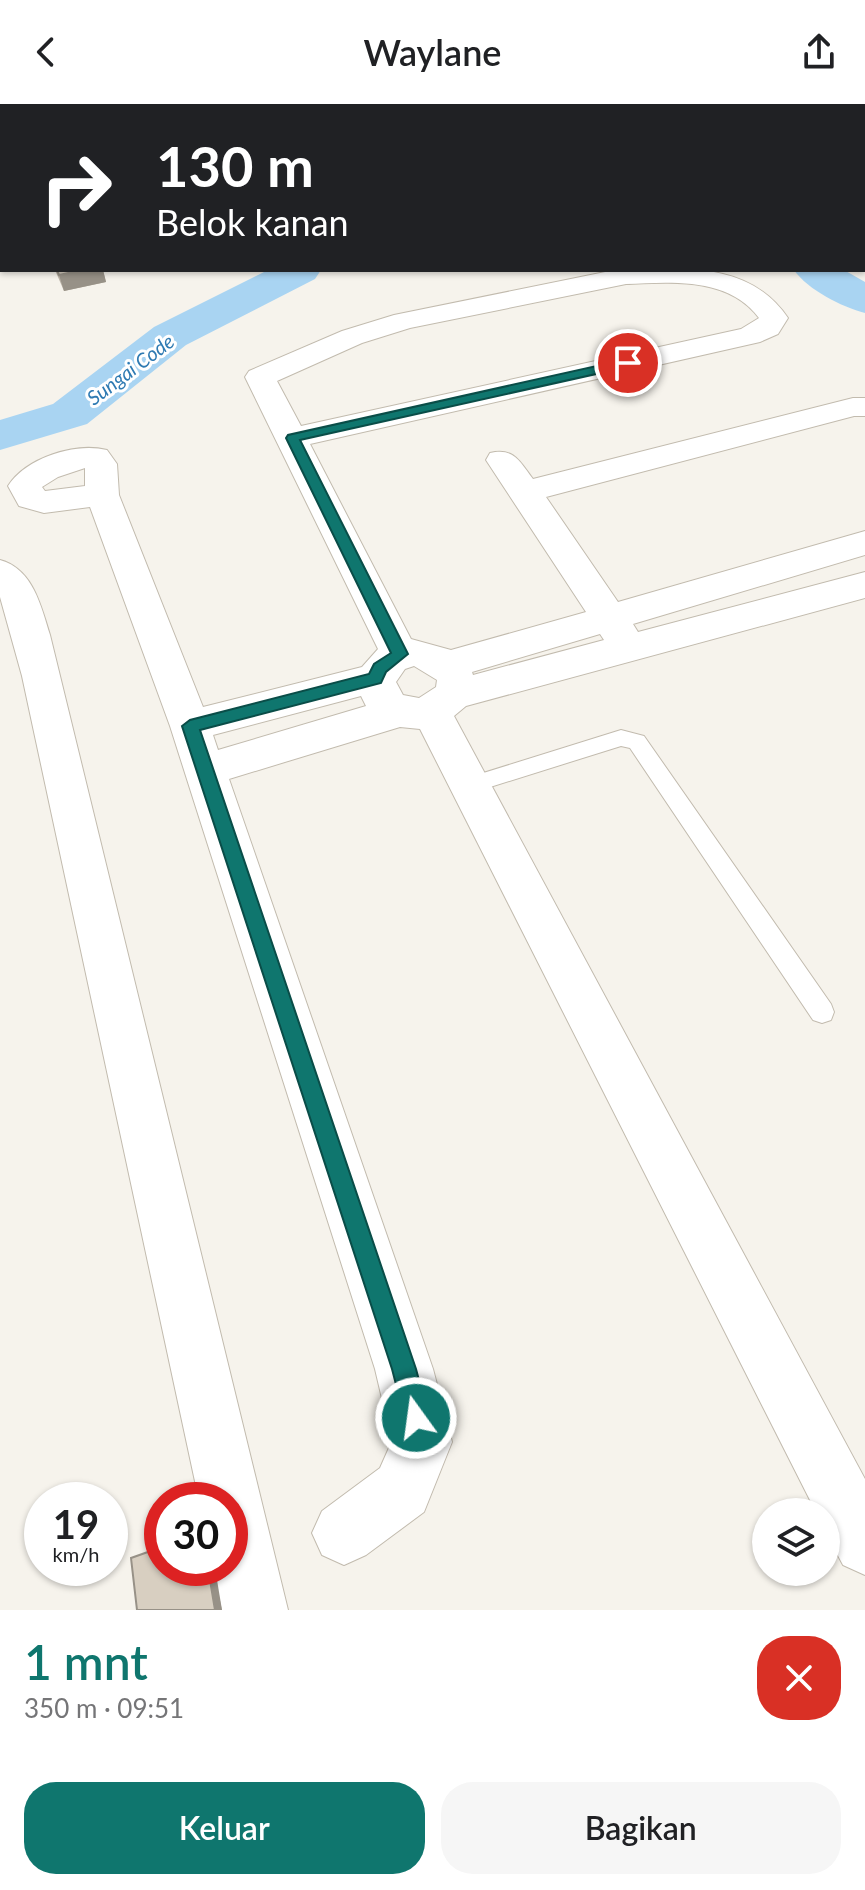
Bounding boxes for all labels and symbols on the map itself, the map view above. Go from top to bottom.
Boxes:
water label: Sungai Code [82,328,178,410]
pin [594,329,662,397]
position arrow [374,1376,458,1460]
speed limit sign: 30 [144,1482,248,1586]

